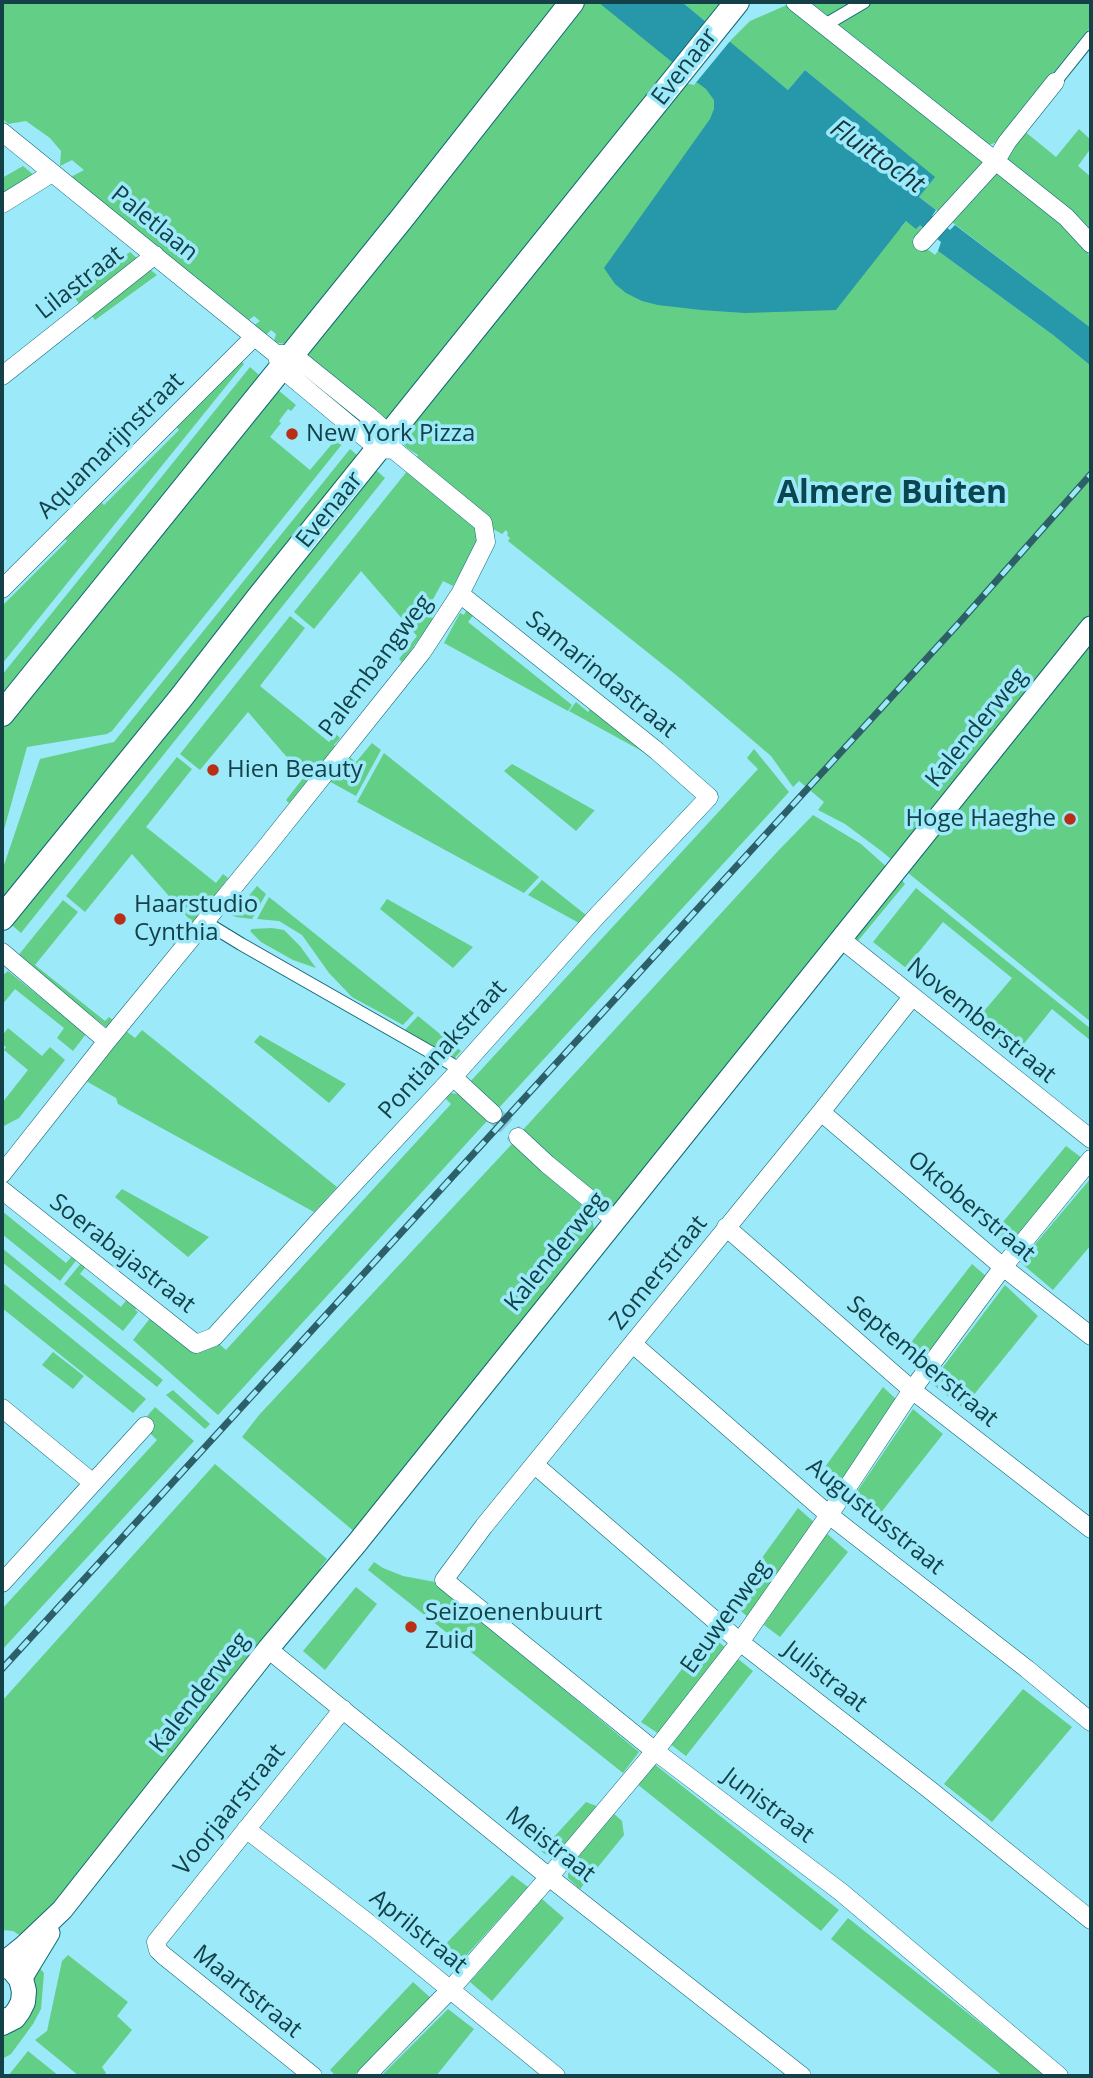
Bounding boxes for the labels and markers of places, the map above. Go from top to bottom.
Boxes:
place label: New York Pizza [306,420,475,448]
marker: New York Pizza [284,426,300,442]
place label: Hien Beauty [227,756,363,784]
marker: Hien Beauty [205,762,221,778]
place label: Hoge Haeghe [905,805,1056,833]
marker: Hoge Haeghe [1062,811,1078,827]
place label: Haarstudio Cynthia [134,891,258,947]
marker: Haarstudio Cynthia [112,911,128,927]
place label: Seizoenenbuurt Zuid [425,1599,602,1655]
marker: Seizoenenbuurt Zuid [403,1619,419,1635]

